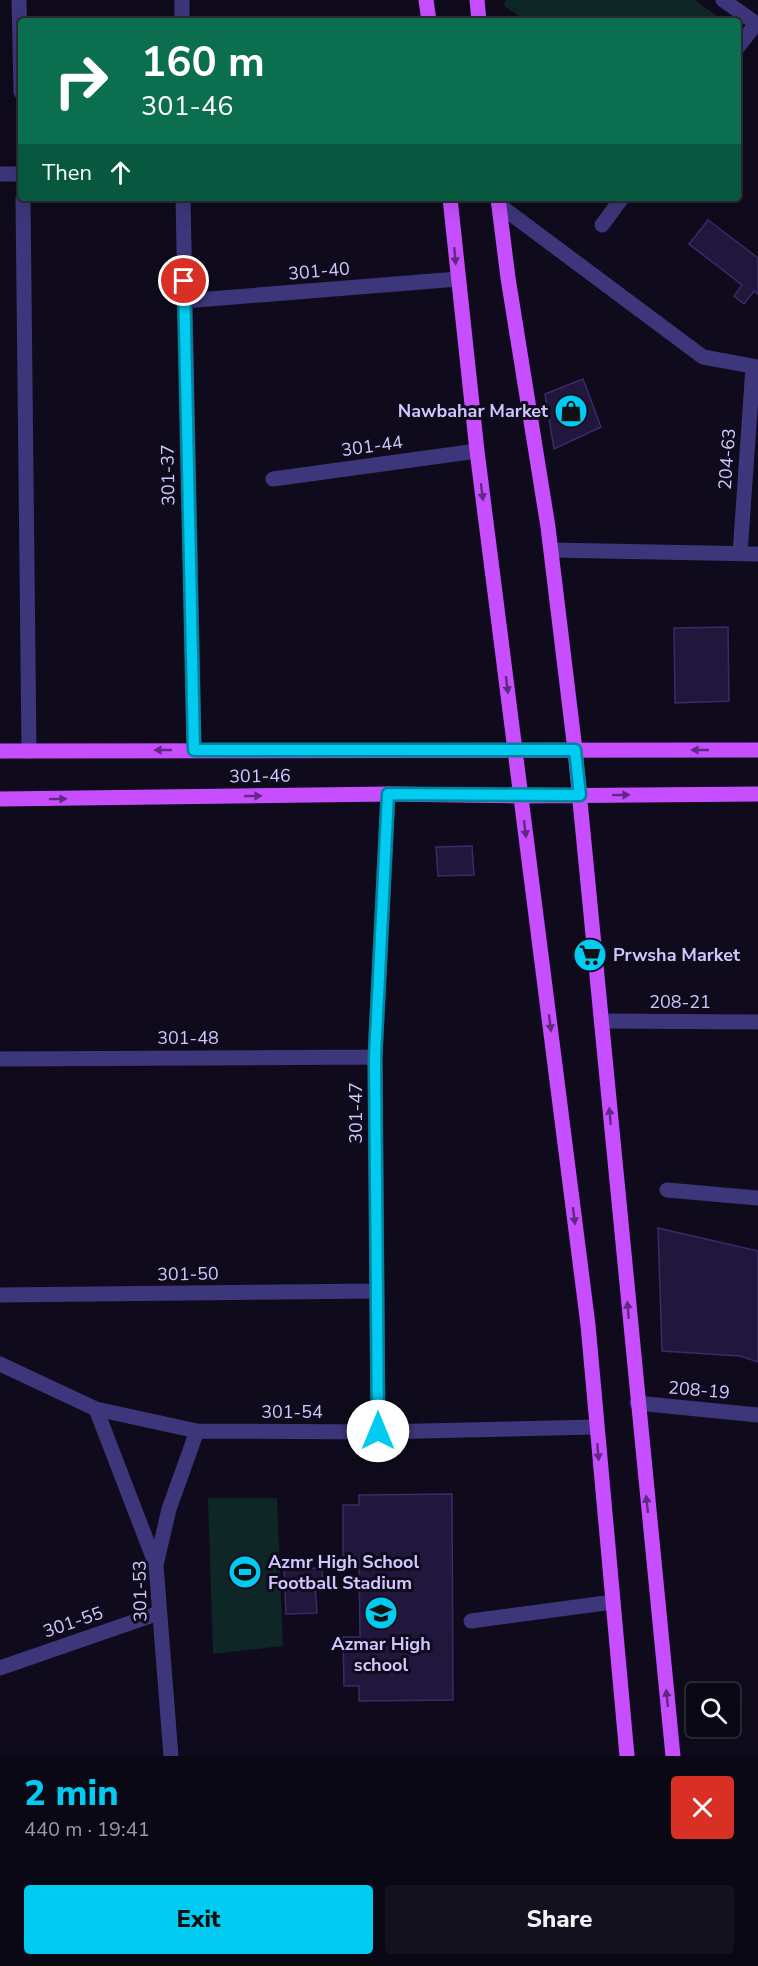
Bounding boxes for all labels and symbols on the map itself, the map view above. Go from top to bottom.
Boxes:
one-way arrow [450,247,460,266]
pin [158,255,209,306]
street label: 301-40 [287,256,351,286]
shop icon: Nawbahar Market [553,393,589,429]
place label: Nawbahar Market [398,399,548,423]
street label: 204-63 [713,427,741,491]
street label: 301-44 [340,430,404,462]
street label: 301-37 [155,444,181,506]
one-way arrow [478,482,487,501]
one-way arrow [503,676,512,695]
one-way arrow [154,745,173,755]
one-way arrow [690,745,709,755]
street label: 301-46 [229,763,291,789]
one-way arrow [612,790,631,800]
one-way arrow [244,791,263,801]
one-way arrow [49,794,68,804]
one-way arrow [520,820,530,839]
supermarket icon: Prwsha Market [572,937,608,973]
place label: Prwsha Market [613,943,740,967]
street label: 208-21 [649,990,711,1014]
one-way arrow [545,1013,554,1032]
street label: 301-48 [157,1026,219,1050]
street label: 301-47 [344,1082,368,1144]
one-way arrow [605,1106,615,1125]
one-way arrow [570,1207,579,1226]
street label: 301-50 [157,1261,219,1287]
one-way arrow [623,1300,633,1319]
street label: 208-19 [667,1375,731,1405]
position arrow [346,1399,410,1463]
street label: 301-54 [261,1400,323,1424]
one-way arrow [594,1442,603,1461]
one-way arrow [642,1494,652,1513]
place label: Azmr High School Football Stadium [268,1550,419,1595]
sports icon: Azmr High School Football Stadium [227,1554,263,1590]
street label: 301-53 [127,1560,153,1622]
school or university icon: Azmar High school [363,1595,399,1631]
street label: 301-55 [40,1601,106,1643]
place label: Azmar High school [331,1632,431,1677]
one-way arrow [662,1688,672,1707]

